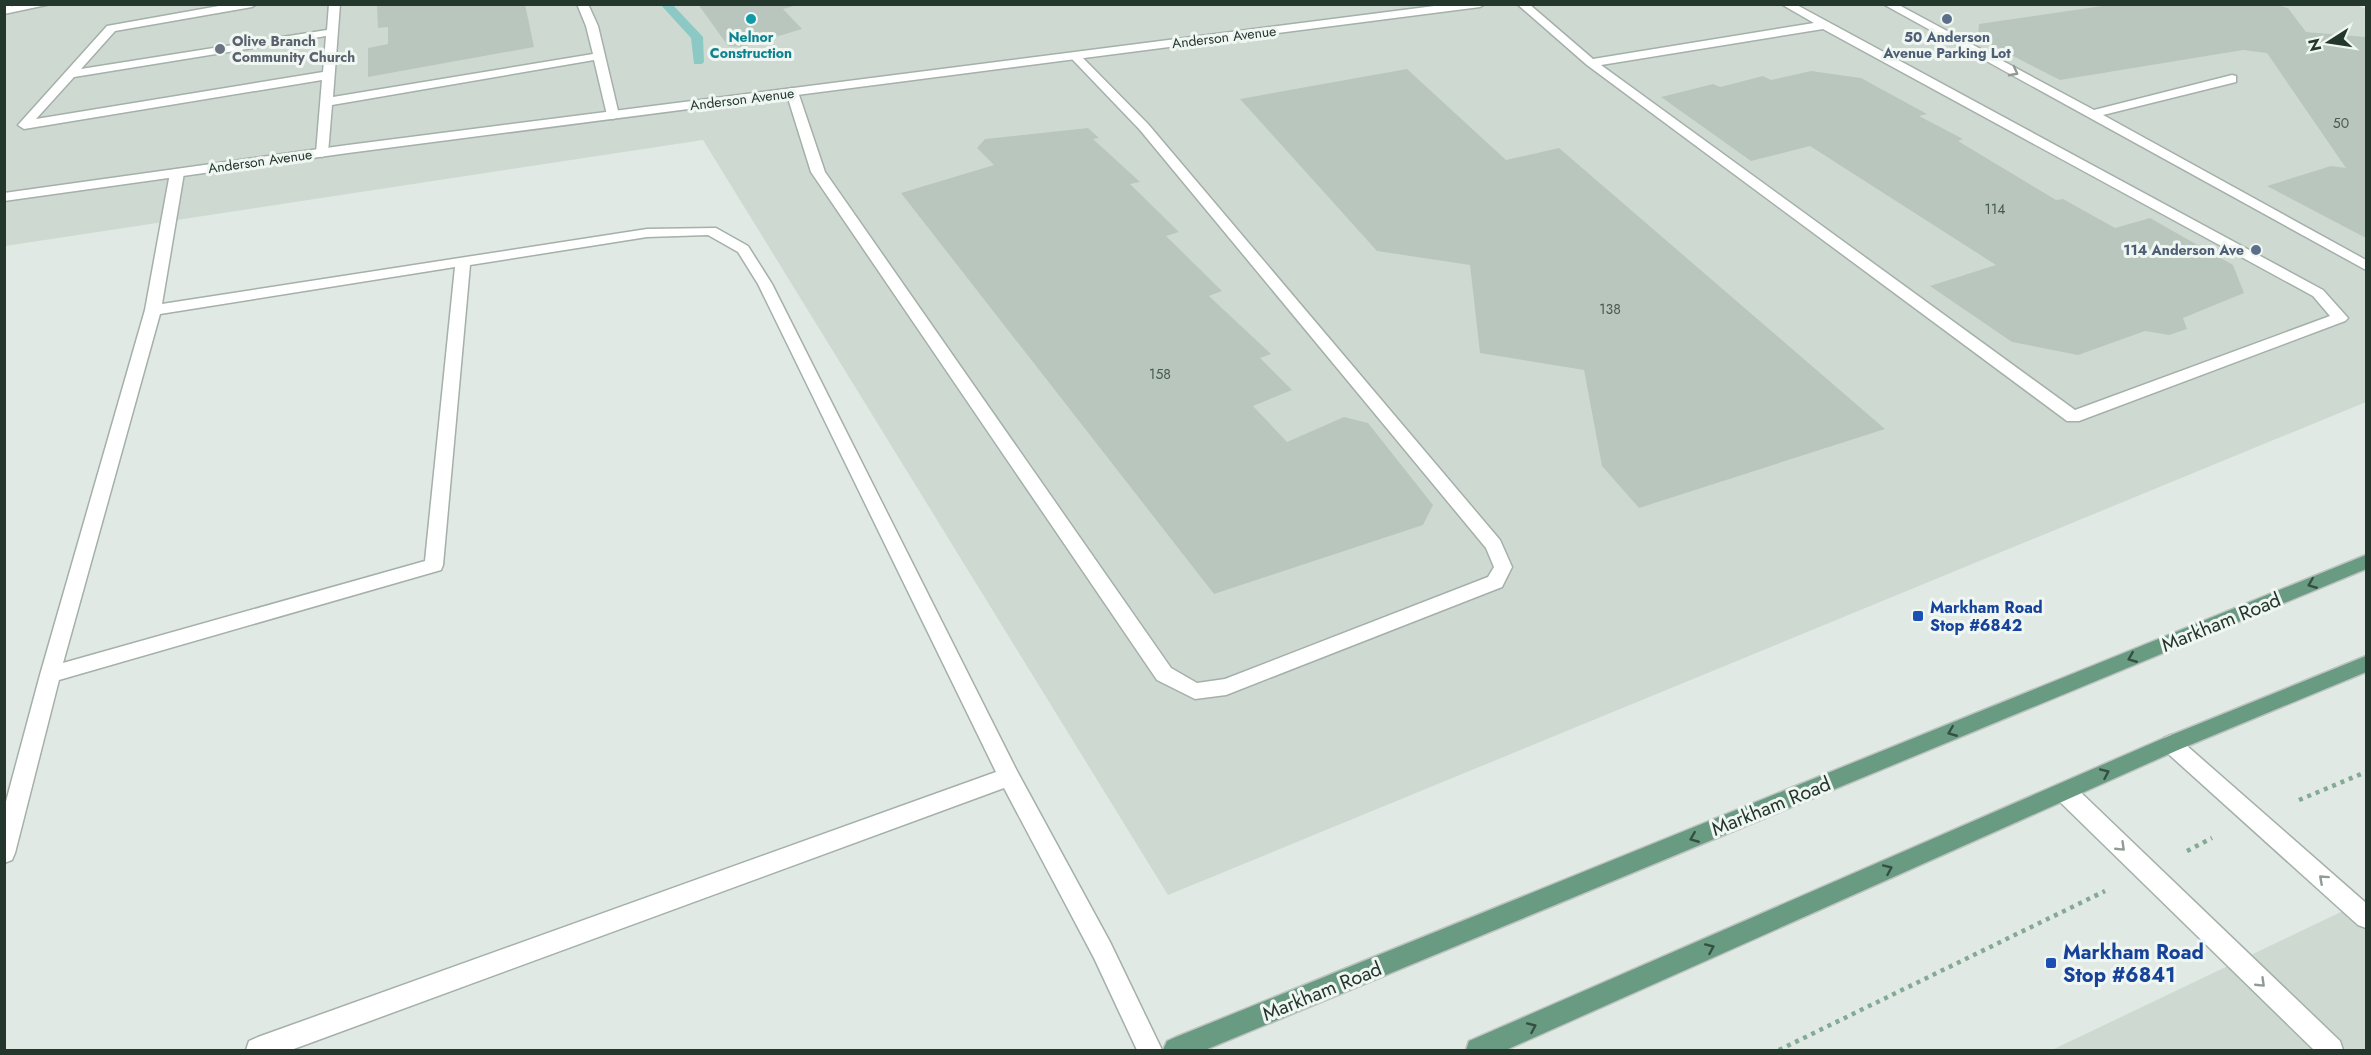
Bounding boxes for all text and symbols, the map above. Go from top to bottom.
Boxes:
marker: Nelnor Construction [744,12,758,26]
marker: 50 Anderson Avenue Parking Lot [1940,12,1954,26]
north arrow [2299,12,2359,72]
street label: Anderson Avenue [1171,21,1277,53]
place label: Nelnor Construction [710,27,792,63]
place label: 50 Anderson Avenue Parking Lot [1882,27,2011,63]
place label: Olive Branch Community Church [232,31,355,67]
text: N [2302,36,2327,54]
marker: Olive Branch Community Church [213,42,227,56]
one-way arrow [2008,65,2018,76]
street label: Anderson Avenue [689,83,795,115]
house number: 50 [2333,113,2349,133]
street label: Anderson Avenue [207,144,313,178]
house number: 114 [1985,199,2005,219]
place label: 114 Anderson Ave [2123,240,2244,260]
marker: 114 Anderson Ave [2249,243,2263,257]
house number: 138 [1599,299,1621,319]
house number: 158 [1149,364,1171,384]
one-way arrow [2308,577,2319,589]
street label: Markham Road [2157,585,2285,660]
place label: Markham Road Stop #6842 [1930,596,2043,637]
marker: Markham Road Stop #6842 [1911,609,1925,623]
one-way arrow [2127,651,2138,663]
one-way arrow [1947,725,1958,737]
street label: Markham Road [1707,769,1835,844]
one-way arrow [2099,769,2110,781]
one-way arrow [1689,831,1700,843]
one-way arrow [2115,840,2125,851]
one-way arrow [1882,865,1893,877]
one-way arrow [2319,875,2330,886]
place label: Markham Road Stop #6841 [2063,938,2204,990]
one-way arrow [1704,943,1715,955]
street label: Markham Road [1258,954,1386,1029]
marker: Markham Road Stop #6841 [2044,956,2058,970]
one-way arrow [2254,975,2265,986]
one-way arrow [1525,1022,1536,1034]

